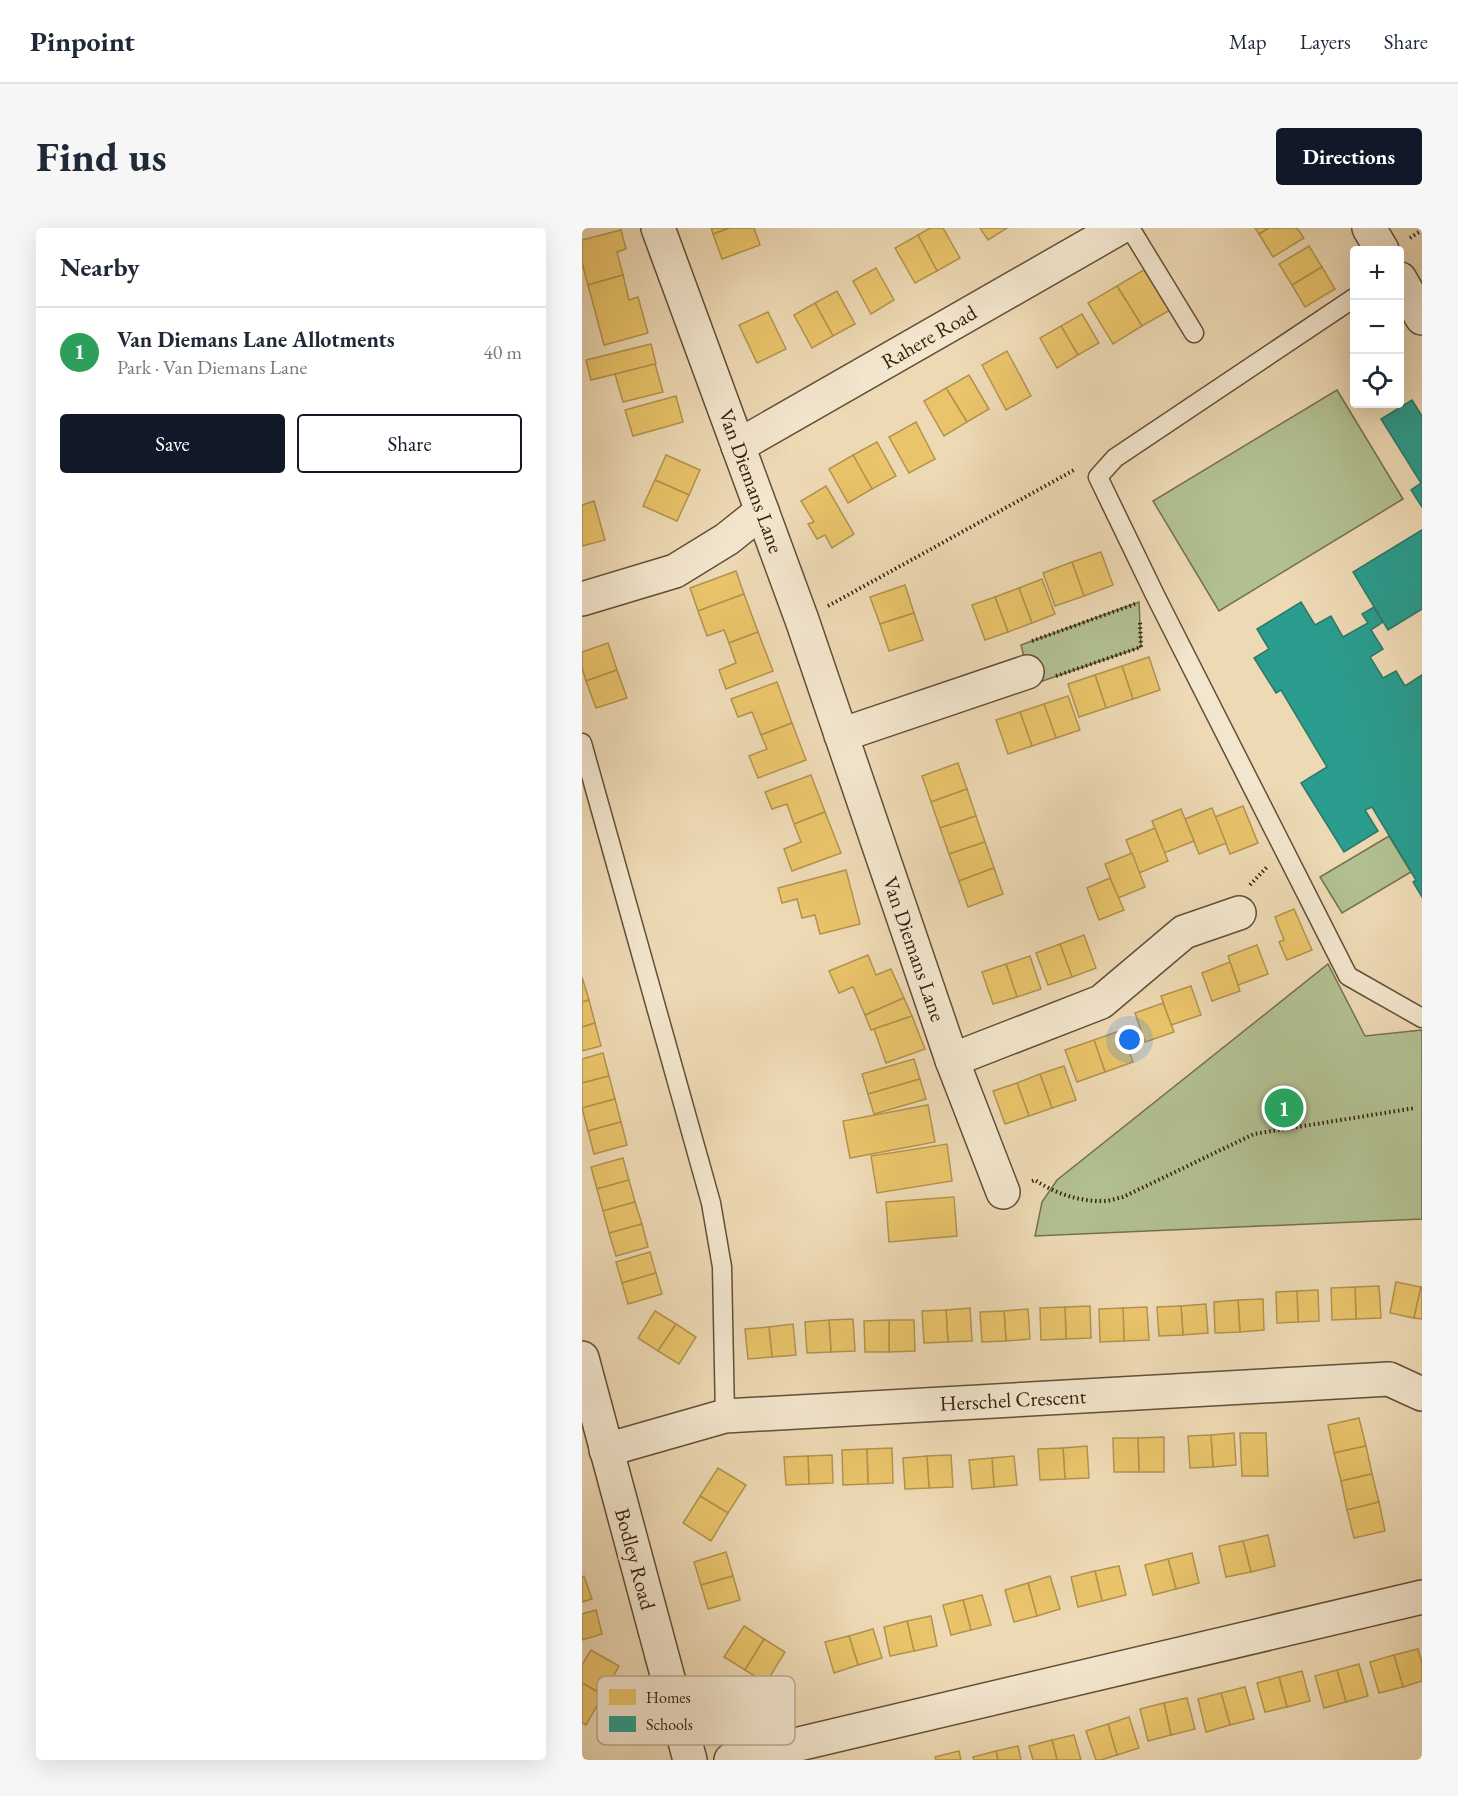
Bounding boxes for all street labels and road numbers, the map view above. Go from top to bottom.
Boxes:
street label: Rahere Road [876,298,982,375]
street label: Van Diemans Lane [713,405,790,557]
street label: Van Diemans Lane [877,873,952,1025]
street label: Herschel Crescent [939,1382,1087,1417]
street label: Bodley Road [609,1505,662,1613]

